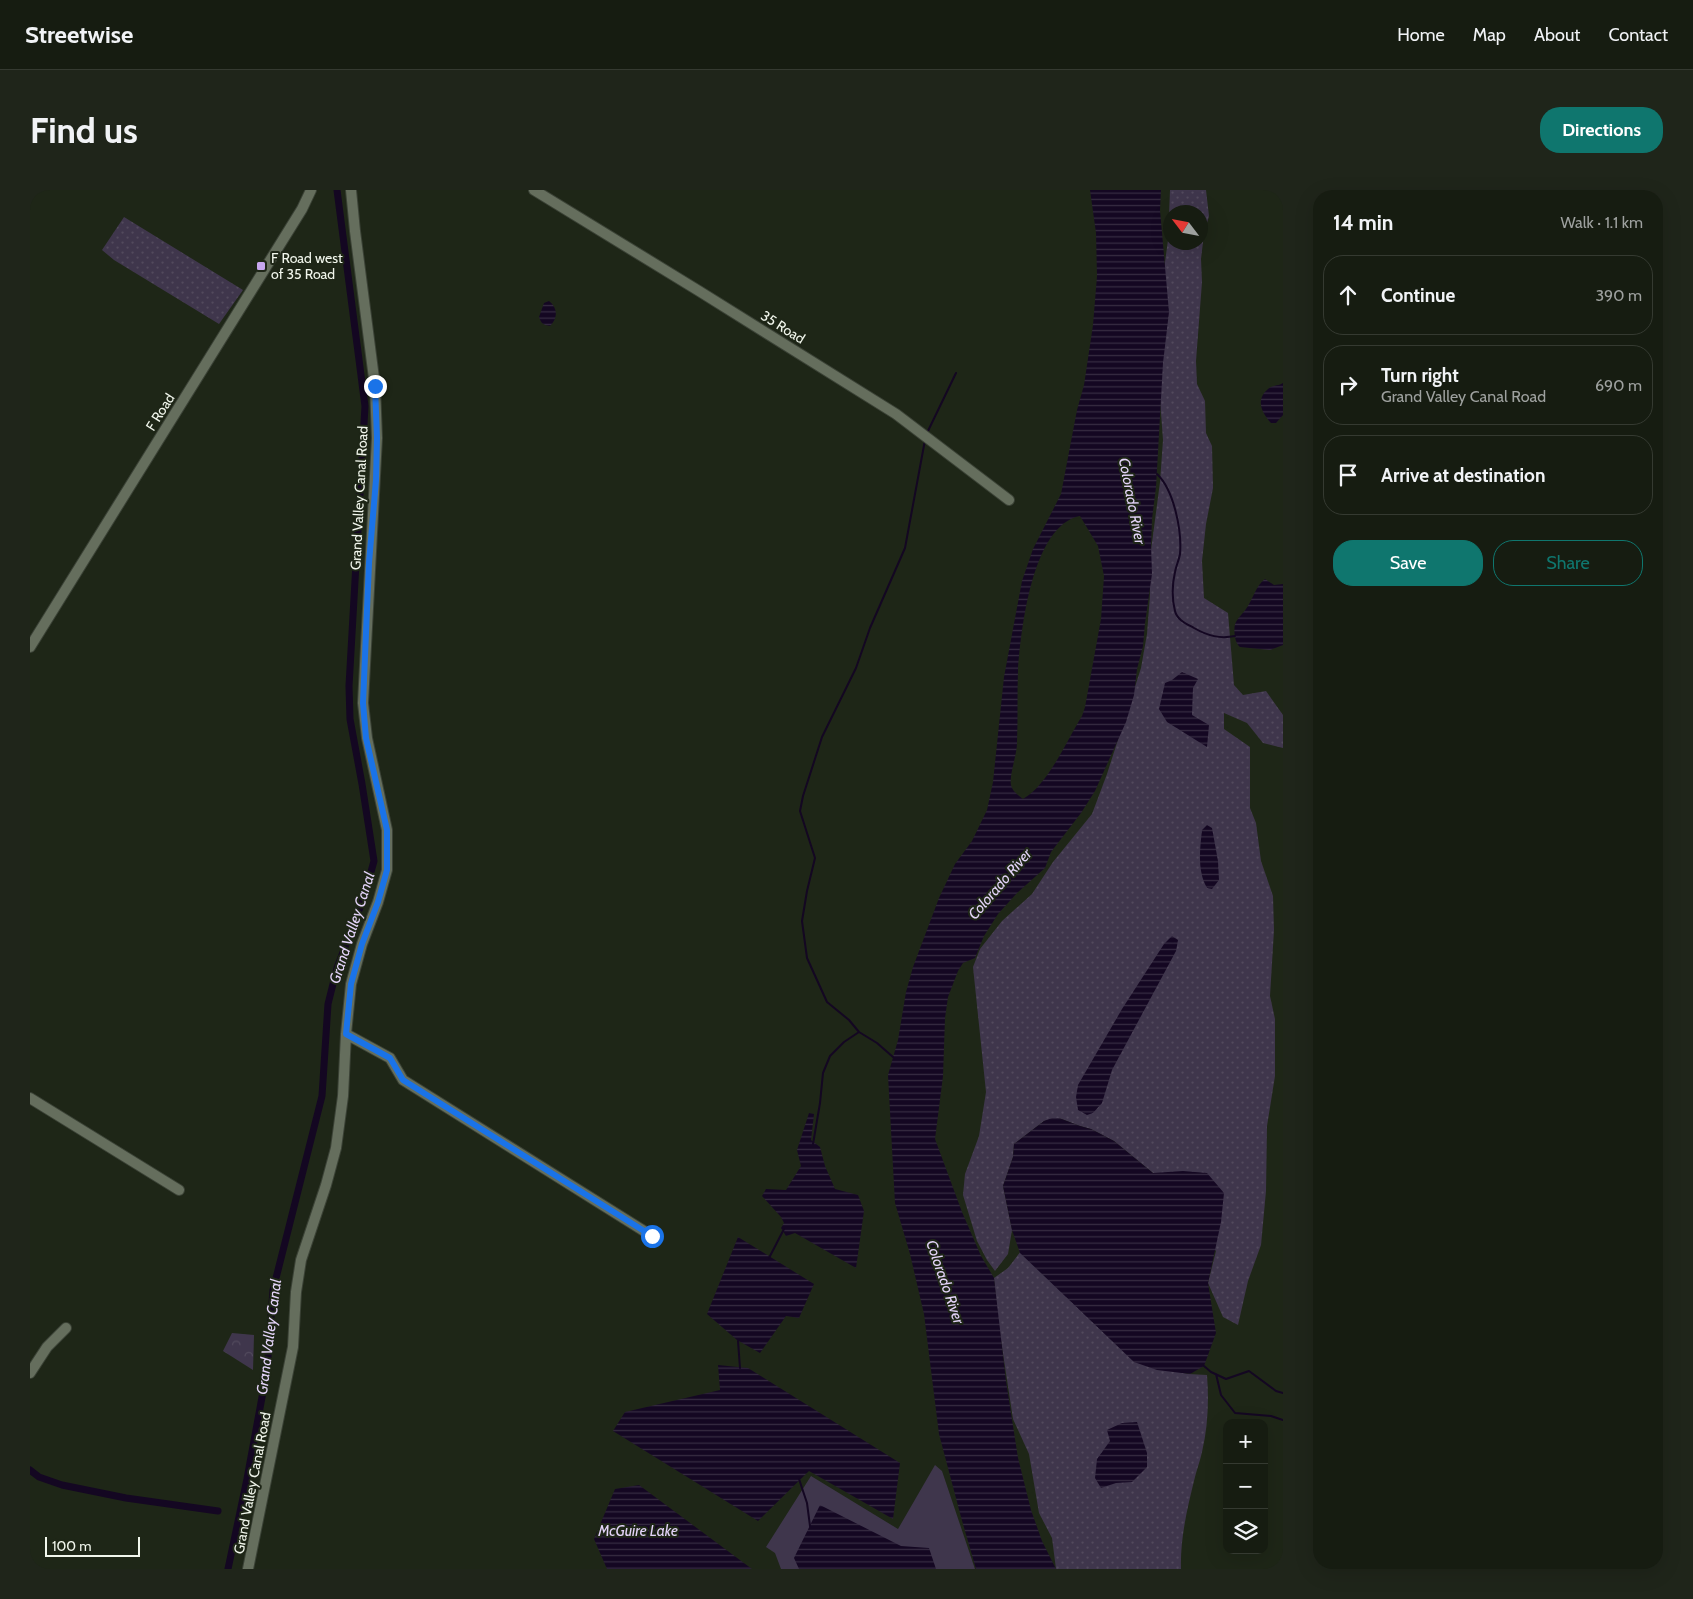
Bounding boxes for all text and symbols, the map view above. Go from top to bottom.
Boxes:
text: Streetwise [25,20,133,49]
text: Home [1397,24,1445,46]
text: Map [1473,24,1506,46]
text: About [1534,24,1580,46]
text: Contact [1608,24,1668,46]
button: Directions [1540,107,1663,153]
text: Find us [30,109,138,152]
north arrow [1163,205,1208,250]
text: 14 min [1333,210,1393,235]
text: Walk · 1.1 km [1561,213,1643,232]
place label: F Road west of 35 Road [271,249,343,283]
marker: F Road west of 35 Road [255,260,267,272]
icon: ahead [1334,281,1362,309]
text: Continue [1381,284,1455,307]
text: 390 m [1595,286,1642,305]
street label: 35 Road [758,306,808,348]
text: Turn right [1381,364,1459,387]
icon: right [1334,371,1362,399]
route end [364,375,387,398]
text: 690 m [1595,376,1642,395]
text: Grand Valley Canal Road [1381,387,1546,406]
street label: F Road [142,390,178,434]
street label: Grand Valley Canal Road [346,425,372,571]
water label: Colorado River [1115,456,1149,547]
icon: arrive [1334,461,1362,489]
text: Arrive at destination [1381,464,1545,487]
button: Save [1333,540,1483,586]
button: Share [1493,540,1643,586]
water label: Colorado River [964,844,1036,923]
water label: Grand Valley Canal [325,869,379,986]
route start [641,1225,664,1248]
water label: Colorado River [922,1238,968,1328]
water label: Grand Valley Canal [253,1278,285,1396]
street label: Grand Valley Canal Road [229,1410,275,1556]
map controls [1223,1419,1268,1554]
button: + [1223,1419,1268,1464]
button: − [1223,1464,1268,1509]
button: layers [1223,1509,1268,1554]
water label: McGuire Lake [597,1522,678,1540]
scale bar [45,1534,140,1557]
text: 100 m [52,1537,92,1555]

